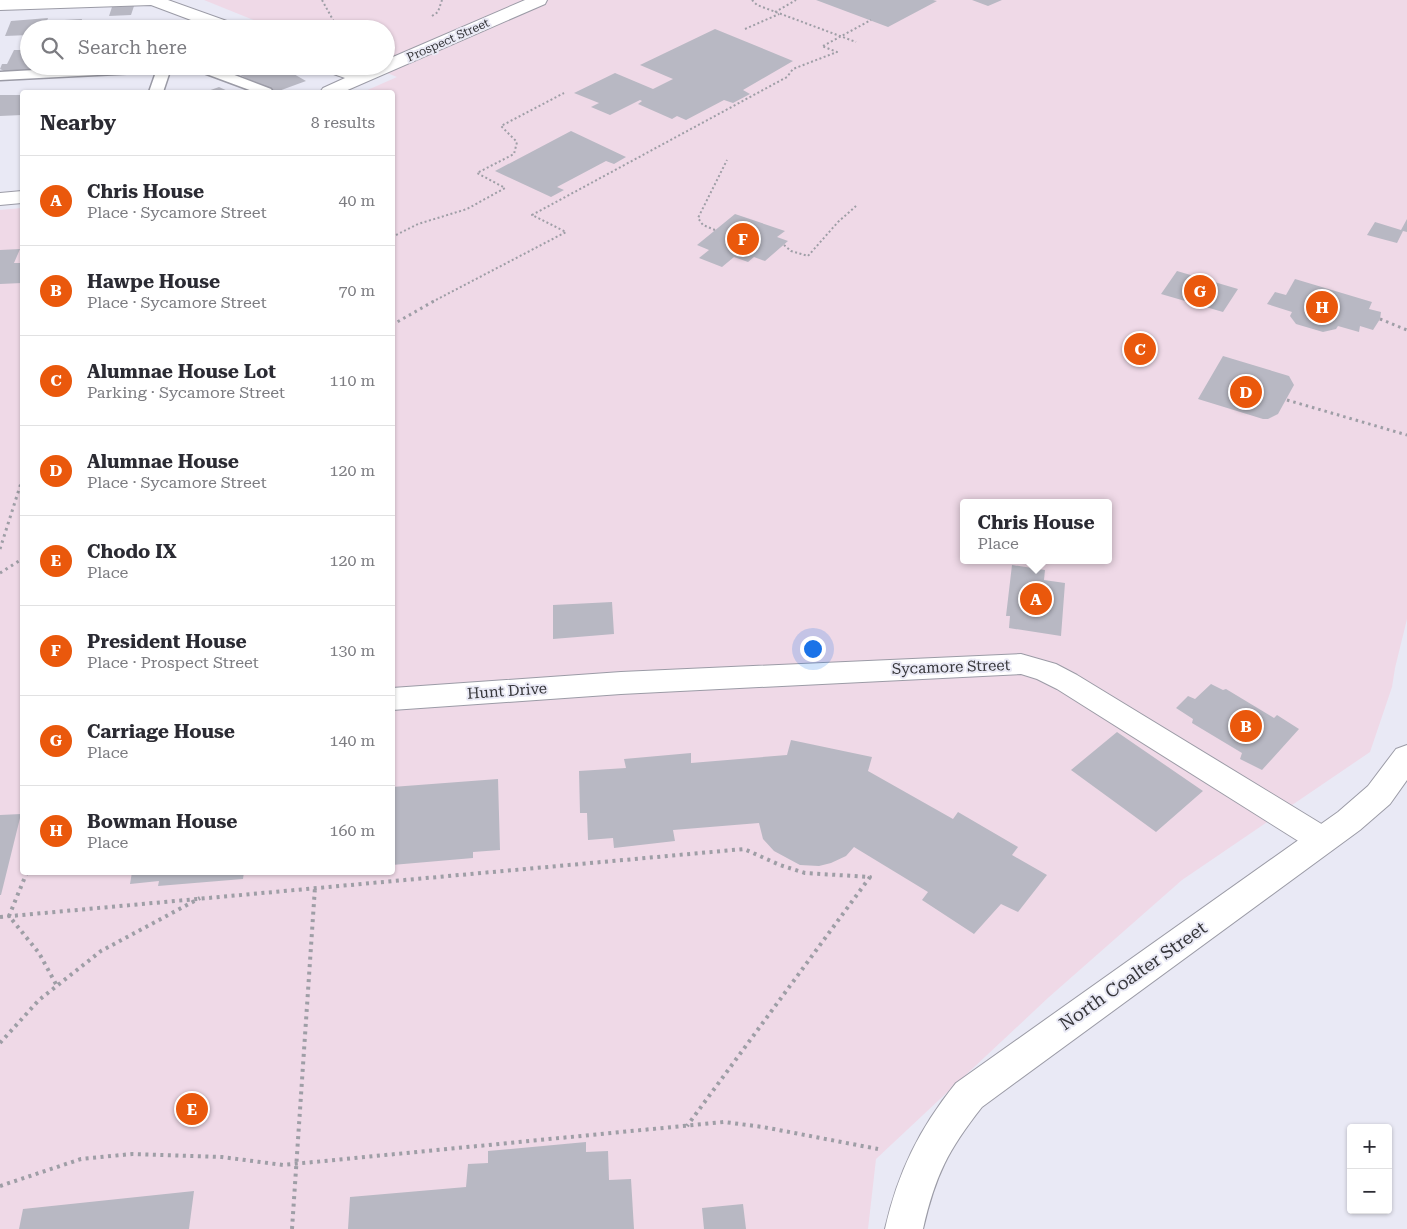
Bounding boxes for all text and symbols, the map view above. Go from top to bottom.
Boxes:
street label: Prospect Street [405,15,492,64]
search box [20,20,395,75]
icon: search [38,34,66,62]
text: Search here [78,36,187,59]
text: Nearby [40,111,116,135]
text: 8 results [311,113,375,132]
text: Chris House [87,180,204,203]
text: A [50,191,62,210]
text: 40 m [338,191,375,210]
text: Place · Sycamore Street [87,203,267,222]
pin: F [727,220,759,258]
text: Hawpe House [87,270,220,293]
pin: G [1184,272,1216,310]
text: B [50,281,62,300]
text: 70 m [338,281,375,300]
pin: H [1306,288,1338,326]
text: Place · Sycamore Street [87,293,267,312]
pin: C [1124,330,1156,368]
text: Alumnae House Lot [87,360,276,383]
text: C [50,371,62,390]
text: 110 m [329,371,375,390]
pin: D [1230,373,1262,411]
text: Parking · Sycamore Street [87,383,285,402]
text: Alumnae House [87,450,239,473]
text: D [50,461,62,480]
text: 120 m [329,461,375,480]
text: Place · Sycamore Street [87,473,267,492]
popup [960,499,1112,564]
text: Chris House [977,511,1095,534]
text: Place [977,534,1019,553]
text: Chodo IX [87,540,177,563]
text: E [51,551,61,570]
text: 120 m [329,551,375,570]
text: Place [87,563,128,582]
pin: A [1020,580,1052,618]
text: President House [87,630,247,653]
your location [800,636,826,662]
text: F [51,641,61,660]
text: 130 m [329,641,375,660]
text: Place · Prospect Street [87,653,259,672]
street label: Sycamore Street [892,656,1011,678]
street label: Hunt Drive [466,679,548,703]
pin: B [1230,707,1262,745]
text: Carriage House [87,720,235,743]
text: G [50,731,62,750]
text: 140 m [329,731,375,750]
text: Place [87,743,128,762]
text: Bowman House [87,810,237,833]
text: H [49,821,63,840]
text: 160 m [329,821,375,840]
text: Place [87,833,128,852]
street label: North Coalter Street [1055,917,1211,1034]
pin: E [176,1090,208,1128]
map controls [1347,1124,1392,1214]
button: + [1347,1124,1392,1169]
button: − [1347,1169,1392,1214]

